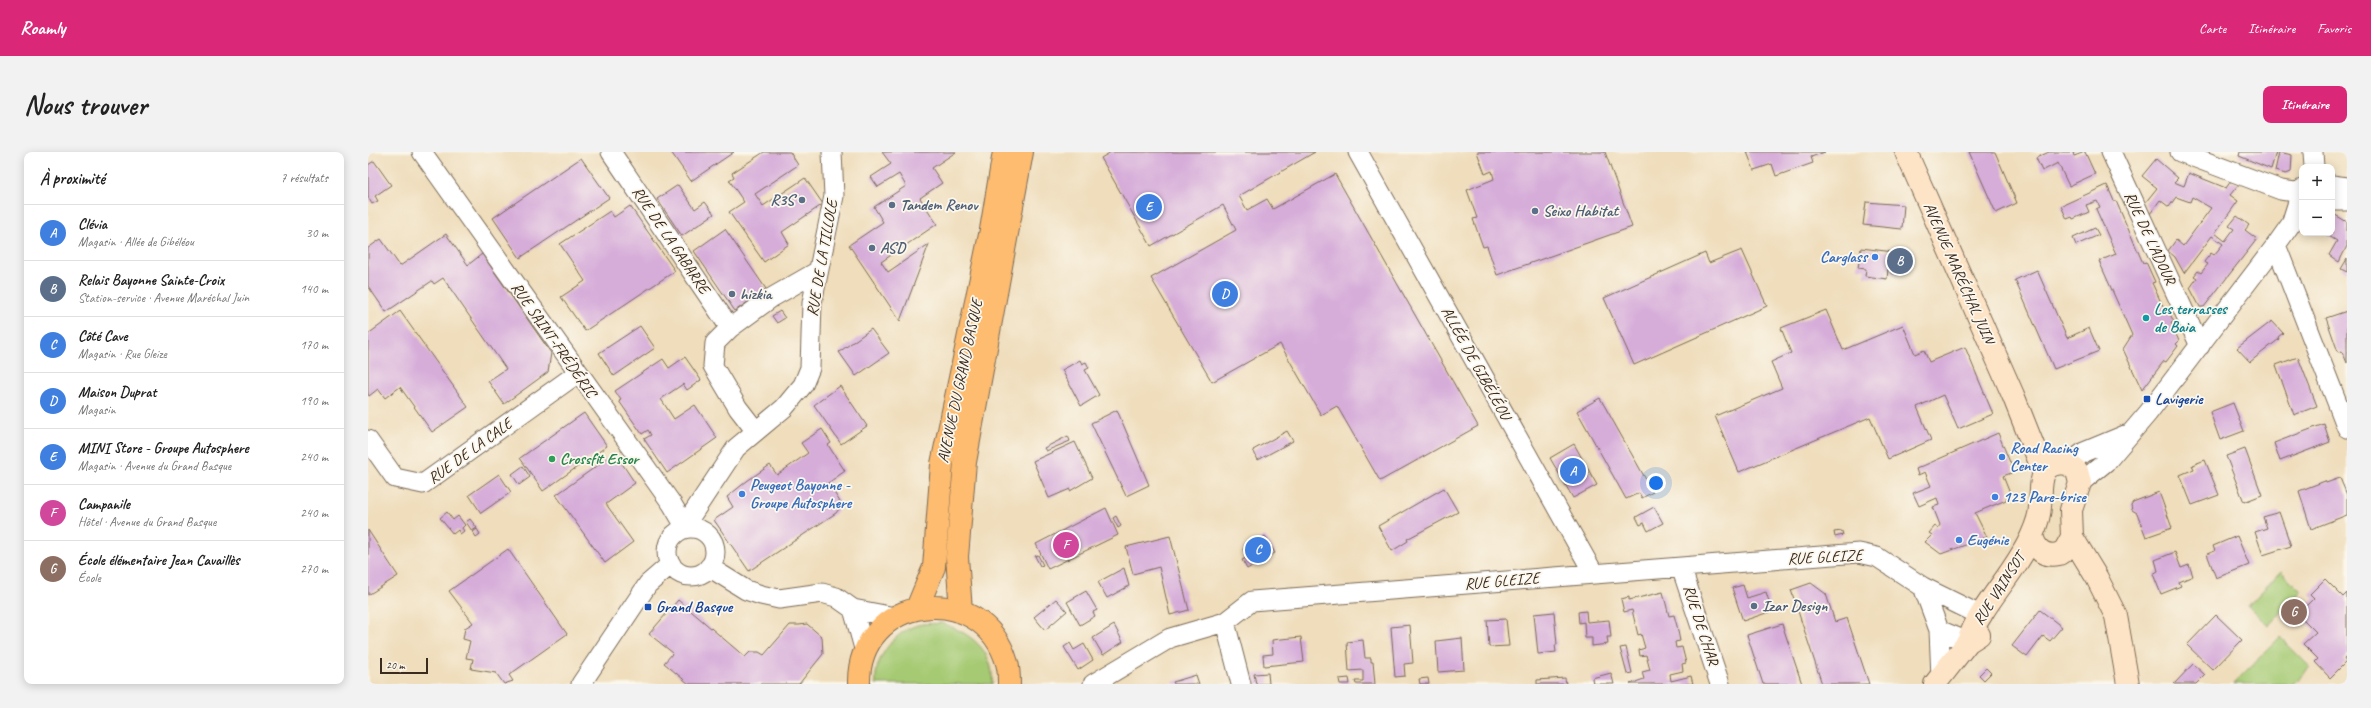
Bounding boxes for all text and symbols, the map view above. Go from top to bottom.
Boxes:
text: Roamly [20,16,66,40]
text: Carte [2199,20,2226,37]
text: Itinéraire [2248,20,2295,37]
text: Favoris [2317,20,2351,37]
button: Itinéraire [2263,86,2347,123]
text: Nous trouver [24,87,147,122]
map controls [2299,164,2335,236]
button: + [2299,164,2335,200]
text: À proximité [40,168,105,189]
text: 7 résultats [280,170,328,186]
street label: RUE DE LA GABARRE [628,183,716,300]
street label: RUE DE L'ADOUR [2120,188,2181,289]
place label: R3S [770,190,798,210]
pin: E [1136,192,1162,222]
marker: R3S [797,195,807,205]
place label: Tandem Renov [900,195,979,215]
street label: RUE DE LA TILLOLE [802,196,843,318]
street label: AVENUE MARÉCHAL JUIN [1919,199,2000,349]
marker: Tandem Renov [887,200,897,210]
button: − [2299,200,2335,236]
place label: Seixo Habitat [1543,201,1620,221]
marker: Seixo Habitat [1530,206,1540,216]
text: Clévia [78,215,107,234]
text: A [50,225,56,241]
text: 30 m [306,225,328,241]
text: Magasin · Allée de Gibéléou [78,234,194,250]
place label: ASD [880,238,907,258]
marker: ASD [867,243,877,253]
pin: B [1887,246,1913,276]
place label: Carglass [1820,247,1869,267]
marker: Carglass [1870,252,1880,262]
text: Relais Bayonne Sainte-Croix [78,271,224,290]
street label: RUE SAINT-FRÉDÉRIC [507,278,603,403]
pin: D [1212,279,1238,309]
text: B [50,281,56,297]
text: 140 m [300,281,328,297]
place label: hizkia [740,284,773,304]
marker: hizkia [727,289,737,299]
text: Station-service · Avenue Maréchal Juin [78,290,249,306]
street label: AVENUE DU GRAND BASQUE [933,295,988,465]
place label: Les terrasses de Baia [2154,299,2228,337]
street label: ALLÉE DE GIBÉLÉOU [1437,303,1517,426]
marker: Les terrasses de Baia [2141,313,2151,323]
text: Côté Cave [78,327,127,346]
text: C [50,337,56,353]
text: 170 m [300,337,328,353]
text: Magasin · Rue Gleize [78,346,167,362]
text: Maison Duprat [78,383,156,402]
place label: Lavigerie [2155,389,2204,409]
text: D [49,393,57,409]
text: 190 m [300,393,328,409]
marker: Lavigerie [2142,394,2152,404]
text: Magasin [78,402,116,418]
street label: RUE DE LA CALE [424,412,518,488]
place label: Road Racing Center [2010,438,2079,476]
text: MINI Store - Groupe Autosphere [78,439,248,458]
text: E [50,449,56,465]
text: 240 m [300,449,328,465]
place label: Crossfit Essor [560,449,640,469]
marker: Road Racing Center [1997,452,2007,462]
marker: Crossfit Essor [547,454,557,464]
pin: A [1560,456,1586,486]
text: Magasin · Avenue du Grand Basque [78,458,231,474]
your location [1646,473,1666,493]
place label: Peugeot Bayonne - Groupe Autosphere [750,475,853,513]
place label: 123 Pare-brise [2003,487,2087,507]
marker: Peugeot Bayonne - Groupe Autosphere [737,489,747,499]
marker: 123 Pare-brise [1990,492,2000,502]
text: Campanile [78,495,130,514]
text: F [50,505,56,521]
text: 240 m [300,505,328,521]
text: Hôtel · Avenue du Grand Basque [78,514,216,530]
pin: F [1053,530,1079,560]
place label: Eugénie [1967,530,2010,550]
pin: C [1245,535,1271,565]
marker: Eugénie [1954,535,1964,545]
street label: RUE GLEIZE [1787,545,1865,569]
street label: RUE VAINSOT [1968,546,2032,629]
text: École élémentaire Jean Cavaillès [78,551,239,570]
text: G [50,561,56,577]
text: 270 m [300,561,328,577]
street label: RUE GLEIZE [1464,568,1542,594]
text: École [78,570,101,586]
street label: RUE DE CHAR [1679,582,1724,669]
place label: Izar Design [1762,596,1828,616]
place label: Grand Basque [656,597,734,617]
pin: G [2281,597,2307,627]
marker: Izar Design [1749,601,1759,611]
marker: Grand Basque [643,602,653,612]
scale bar [380,656,428,675]
text: 20 m [386,658,405,672]

